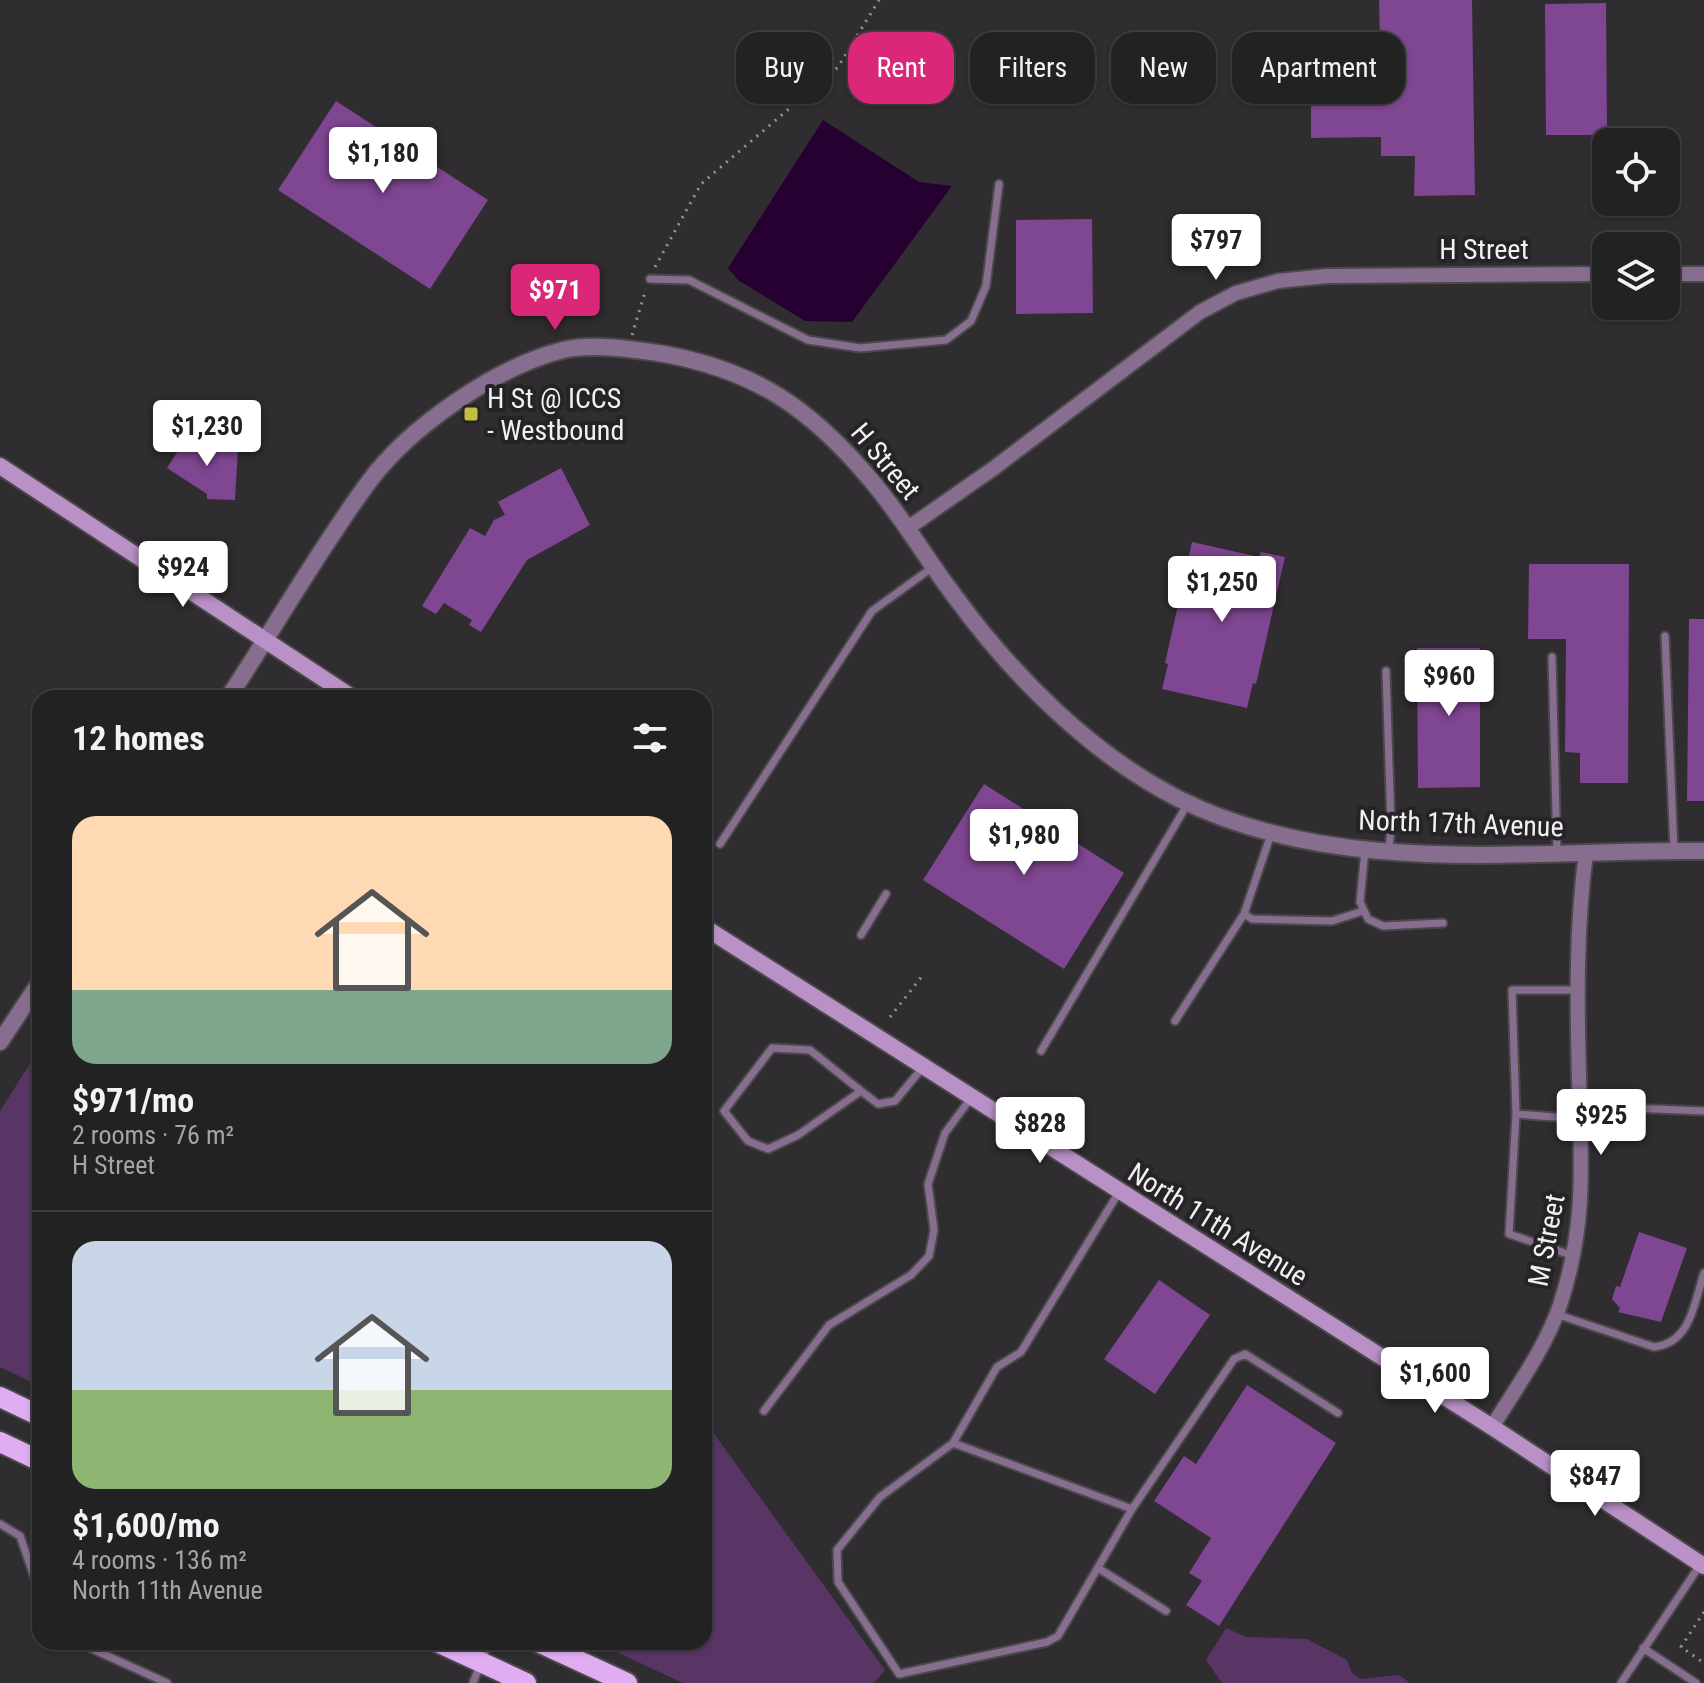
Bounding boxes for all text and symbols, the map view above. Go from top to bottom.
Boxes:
chip: Buy [736,32,832,104]
chip: Rent [848,32,954,104]
chip: Filters [970,32,1095,104]
chip: New [1111,32,1216,104]
chip: Apartment [1232,32,1405,104]
pin: $1,180 [318,127,448,195]
map controls [1592,128,1680,320]
button: locate [1592,128,1680,216]
text: $1,180 [347,138,419,168]
pin: $797 [1169,214,1263,282]
text: $797 [1190,225,1242,255]
button: layers [1592,232,1680,320]
street label: H Street [1439,233,1529,266]
pin: $971 [508,264,602,332]
text: $971 [529,275,581,305]
place label: H St @ ICCS - Westbound [487,382,624,447]
pin: $1,230 [142,400,272,468]
marker: H St @ ICCS - Westbound [462,405,480,423]
text: $1,230 [171,411,243,441]
street label: H Street [844,416,927,506]
pin: $924 [136,541,230,609]
text: $924 [157,552,209,582]
pin: $1,250 [1157,556,1287,624]
text: $1,250 [1186,567,1258,597]
pin: $960 [1402,650,1496,718]
text: $960 [1423,661,1475,691]
icon: filters [628,716,672,760]
text: 12 homes [72,718,205,758]
street label: North 17th Avenue [1358,803,1564,844]
pin: $1,980 [959,809,1089,877]
text: $1,980 [988,820,1060,850]
icon: home [300,868,444,1012]
text: $971/mo [72,1080,194,1120]
pin: $925 [1554,1089,1648,1157]
pin: $828 [993,1097,1087,1165]
text: $925 [1575,1100,1627,1130]
text: $828 [1014,1108,1066,1138]
text: 2 rooms · 76 m² [72,1120,234,1150]
text: H Street [72,1150,155,1180]
street label: North 11th Avenue [1122,1156,1314,1293]
street label: M Street [1521,1191,1572,1289]
icon: home [300,1293,444,1437]
pin: $1,600 [1370,1347,1500,1415]
text: $1,600 [1399,1358,1471,1388]
pin: $847 [1548,1450,1642,1518]
text: $847 [1569,1461,1621,1491]
text: $1,600/mo [72,1505,220,1545]
text: 4 rooms · 136 m² [72,1545,247,1575]
text: North 11th Avenue [72,1575,263,1605]

